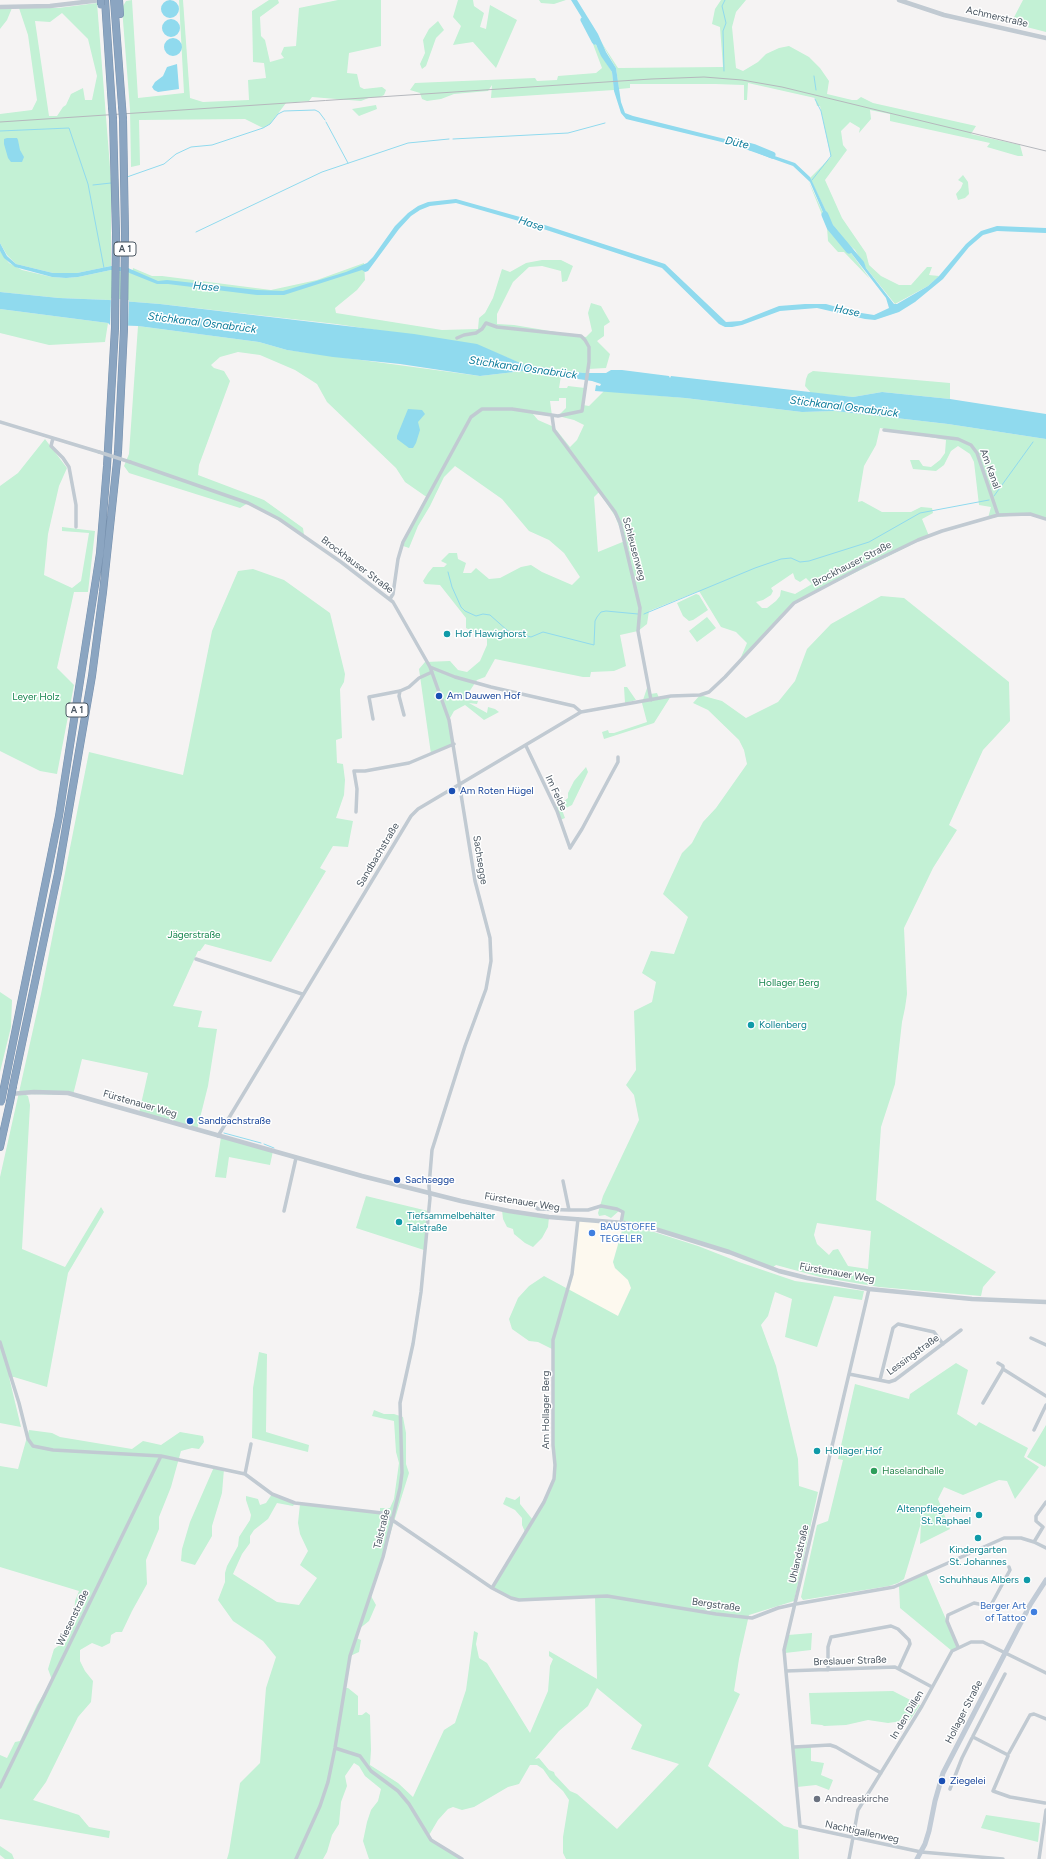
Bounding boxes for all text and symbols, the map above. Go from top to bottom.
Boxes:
street label: Achmerstraße [965,4,1029,30]
water label: Düte [724,134,750,152]
water label: Hase [517,214,545,234]
road number: A 1 [114,242,136,256]
water label: Hase [193,279,219,295]
water label: Hase [833,302,861,320]
water label: Stichkanal Osnabrück [147,310,257,336]
water label: Stichkanal Osnabrück [468,354,578,382]
water label: Stichkanal Osnabrück [789,394,899,420]
street label: Am Kanal [977,447,1003,491]
street label: Schleusenweg [620,516,648,582]
street label: Brockhauser Straße [319,534,395,596]
street label: Brockhauser Straße [810,539,894,589]
place label: Hof Hawighorst [455,628,526,640]
marker: Hof Hawighorst [442,629,452,639]
place label: Am Dauwen Hof [447,690,521,702]
park label: Leyer Holz [12,691,60,703]
marker: Am Dauwen Hof [434,691,444,701]
road number: A 1 [66,703,88,717]
street label: Im Felde [543,773,569,813]
place label: Am Roten Hügel [460,785,534,797]
marker: Am Roten Hügel [447,786,457,796]
street label: Sandbachstraße [354,821,402,889]
street label: Sachsegge [470,835,490,885]
park label: Jägerstraße [168,929,220,941]
park label: Hollager Berg [759,977,819,989]
place label: Kollenberg [759,1019,807,1031]
marker: Kollenberg [746,1020,756,1030]
street label: Fürstenauer Weg [102,1088,178,1120]
place label: Sandbachstraße [198,1115,271,1127]
marker: Sandbachstraße [185,1116,195,1126]
place label: Sachsegge [405,1174,455,1186]
marker: Sachsegge [392,1175,402,1185]
street label: Fürstenauer Weg [483,1190,561,1214]
place label: Tiefsammelbehälter Talstraße [407,1210,495,1234]
marker: Tiefsammelbehälter Talstraße [394,1217,404,1227]
place label: BAUSTOFFE TEGELER [600,1221,656,1244]
marker: BAUSTOFFE TEGELER [587,1228,597,1238]
street label: Fürstenauer Weg [798,1260,876,1286]
street label: Lessingstraße [884,1332,942,1378]
street label: Am Hollager Berg [540,1371,552,1449]
place label: Hollager Hof [825,1445,882,1457]
marker: Hollager Hof [812,1446,822,1456]
place label: Haselandhalle [882,1465,944,1477]
marker: Haselandhalle [869,1466,879,1476]
place label: Altenpflegeheim St. Raphael [897,1503,971,1526]
street label: Talstraße [371,1508,393,1550]
marker: Altenpflegeheim St. Raphael [974,1510,984,1520]
street label: Uhlandstraße [786,1524,812,1584]
marker: Kindergarten St. Johannes [973,1533,983,1543]
place label: Kindergarten St. Johannes [949,1544,1007,1568]
place label: Schuhhaus Albers [939,1574,1019,1586]
marker: Schuhhaus Albers [1022,1575,1032,1585]
street label: Wiesenstraße [54,1588,92,1648]
street label: Bergstraße [691,1596,741,1614]
place label: Berger Art of Tattoo [980,1600,1026,1624]
marker: Berger Art of Tattoo [1029,1607,1039,1617]
street label: Breslauer Straße [813,1654,887,1668]
street label: Hollager Straße [943,1678,985,1746]
street label: In den Dillen [888,1688,926,1742]
place label: Ziegelei [950,1775,985,1787]
marker: Ziegelei [937,1776,947,1786]
place label: Andreaskirche [825,1793,889,1805]
marker: Andreaskirche [812,1794,822,1804]
street label: Nachtigallenweg [824,1818,900,1846]

